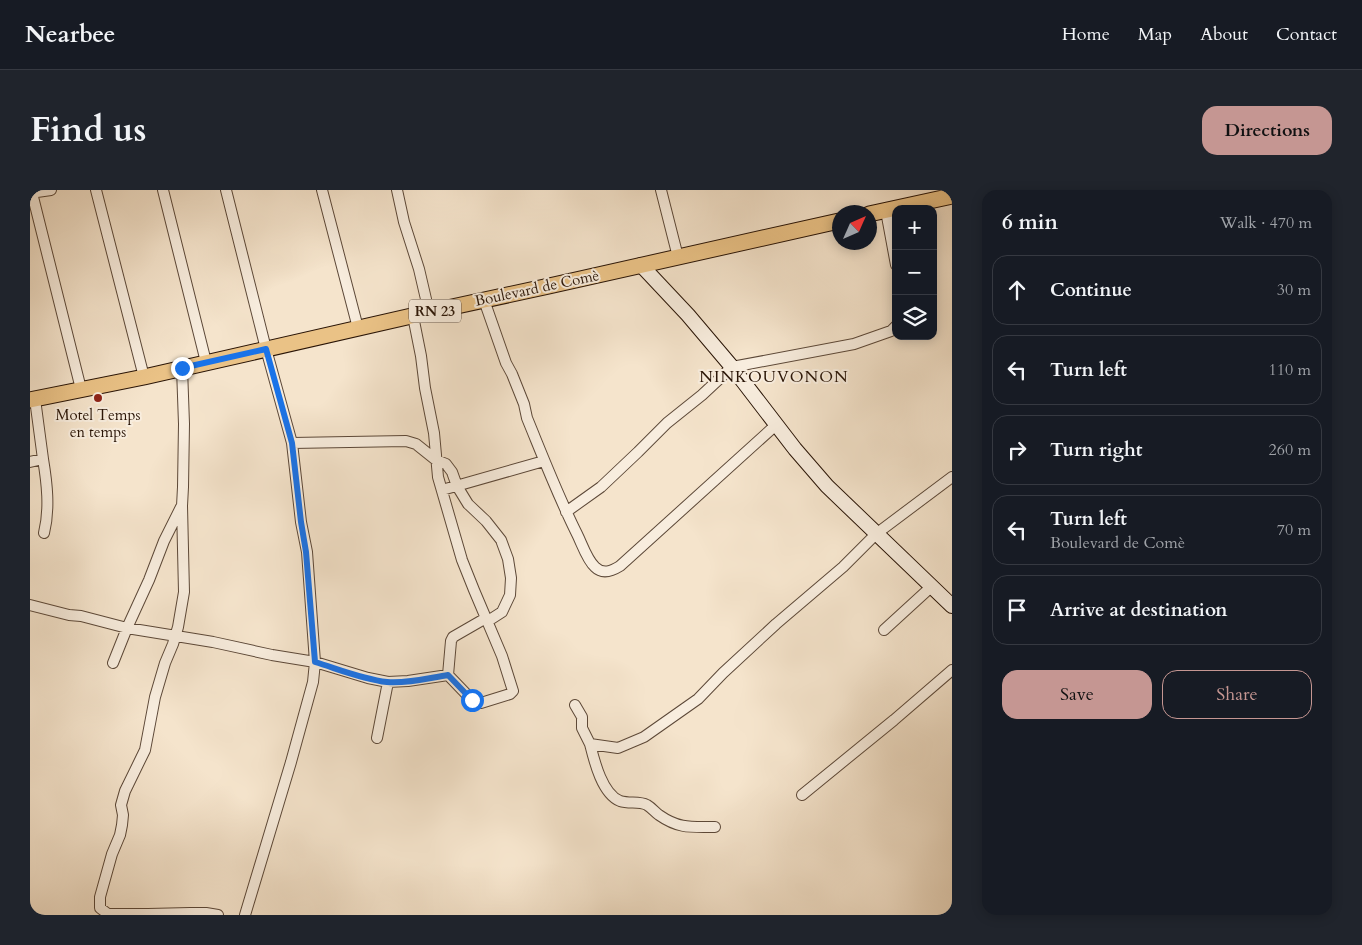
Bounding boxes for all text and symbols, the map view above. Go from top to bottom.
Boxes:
text: Nearbee [25,18,115,51]
text: Home [1062,22,1110,47]
text: Map [1138,22,1172,47]
text: About [1200,22,1248,47]
text: Contact [1276,22,1337,47]
text: Find us [30,106,146,154]
button: Directions [1202,106,1332,155]
north arrow [832,205,877,250]
map controls [892,205,937,340]
button: + [892,205,937,250]
text: 6 min [1002,208,1058,237]
text: Walk · 470 m [1220,212,1312,234]
button: − [892,250,937,295]
street label: Boulevard de Comè [473,265,601,311]
icon: ahead [1003,276,1031,304]
text: Continue [1050,277,1132,303]
text: 30 m [1277,279,1311,301]
button: layers [892,295,937,340]
road number: RN 23 [409,300,461,322]
icon: left [1003,356,1031,384]
route end [171,357,194,380]
text: Turn left [1050,357,1127,383]
text: 110 m [1269,359,1311,381]
district label: NINKOUVONON [699,366,849,388]
marker: Motel Temps en temps [92,392,104,404]
place label: Motel Temps en temps [55,405,141,442]
icon: right [1003,436,1031,464]
text: Turn right [1050,437,1142,463]
text: 260 m [1269,439,1311,461]
text: Turn left [1050,506,1127,532]
icon: left [1003,516,1031,544]
text: 70 m [1277,519,1311,541]
text: Boulevard de Comè [1050,532,1185,554]
icon: arrive [1003,596,1031,624]
text: Arrive at destination [1050,597,1227,623]
button: Save [1002,670,1152,719]
button: Share [1162,670,1312,719]
route start [461,689,484,712]

